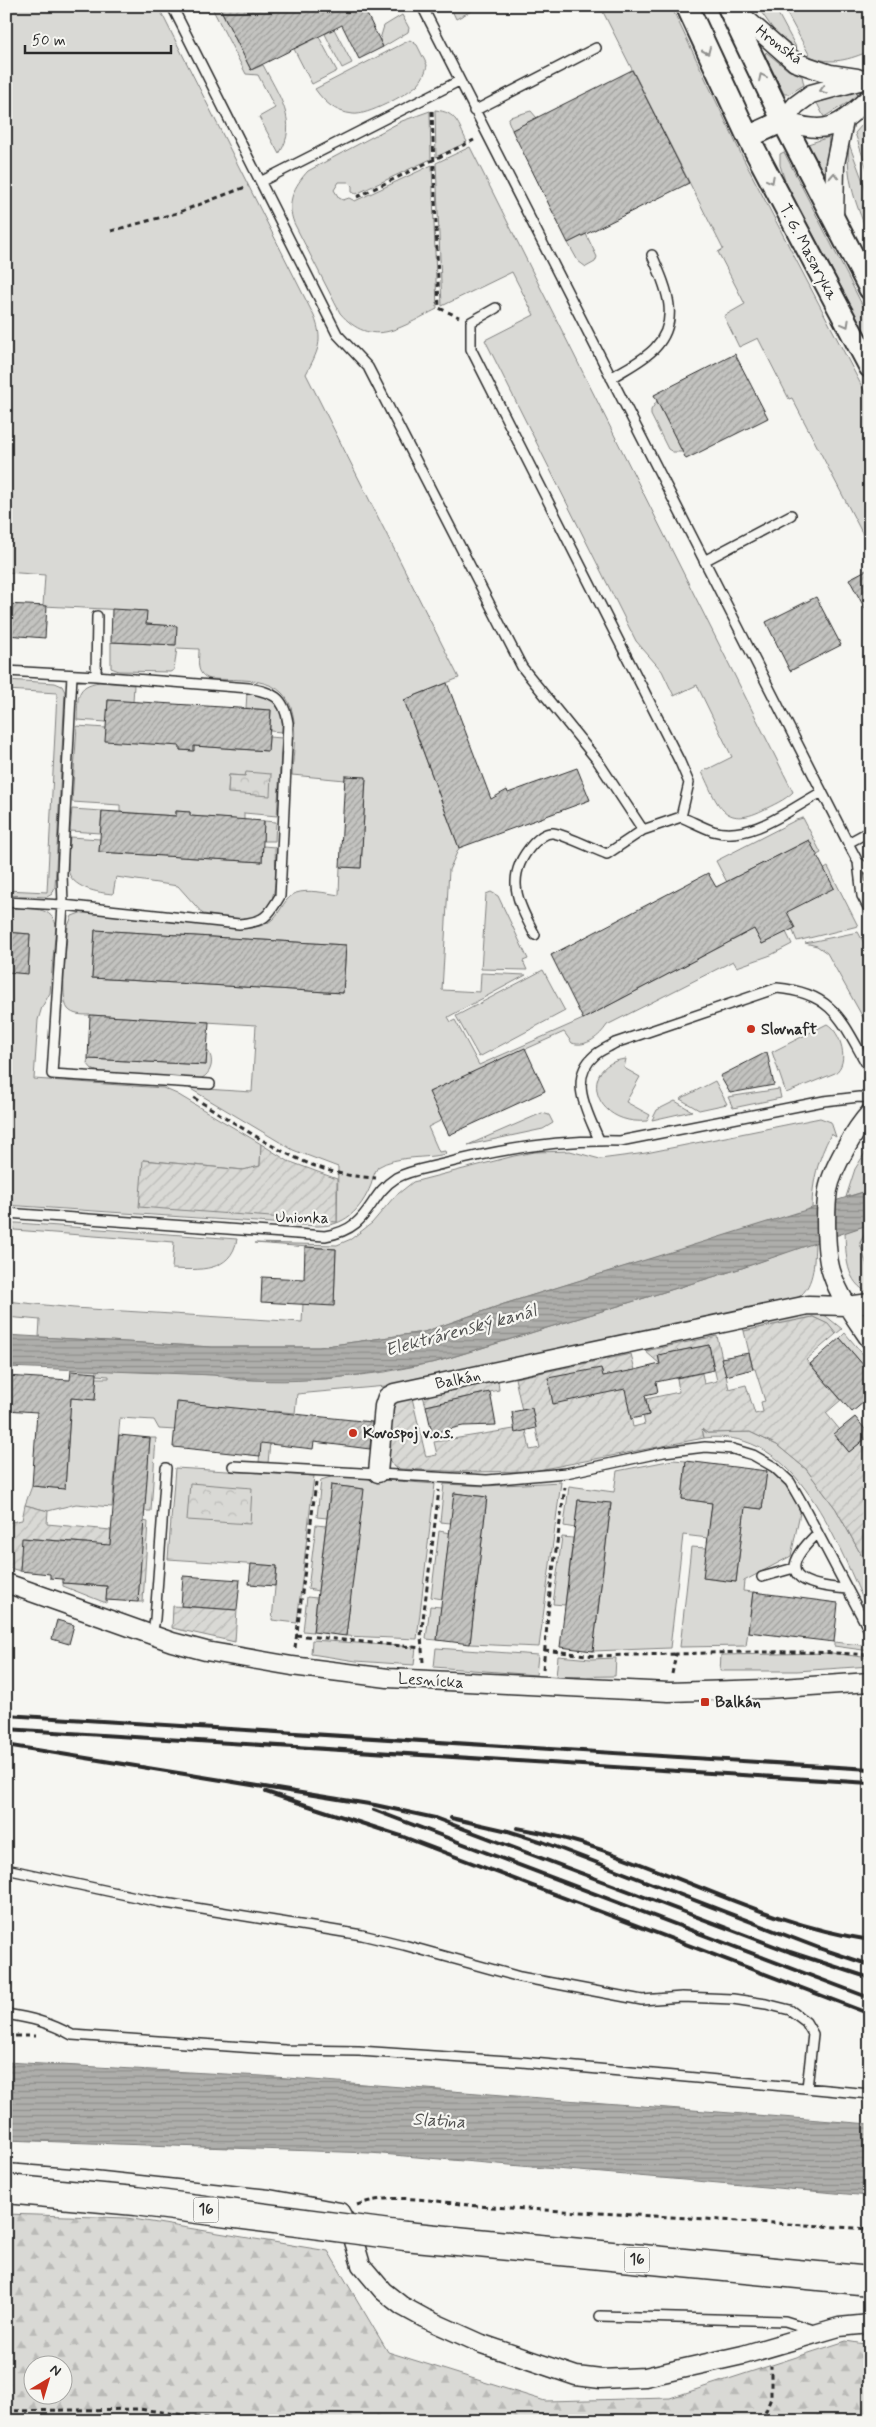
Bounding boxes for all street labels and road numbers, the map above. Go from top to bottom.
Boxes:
street label: Hronská [751,20,807,70]
street label: T. G. Masaryka [774,200,842,304]
street label: Unionka [275,1207,329,1229]
street label: Balkán [433,1365,483,1395]
street label: Lesnícka [397,1668,465,1694]
road number: 16 [194,2198,218,2222]
road number: 16 [624,2248,650,2272]

